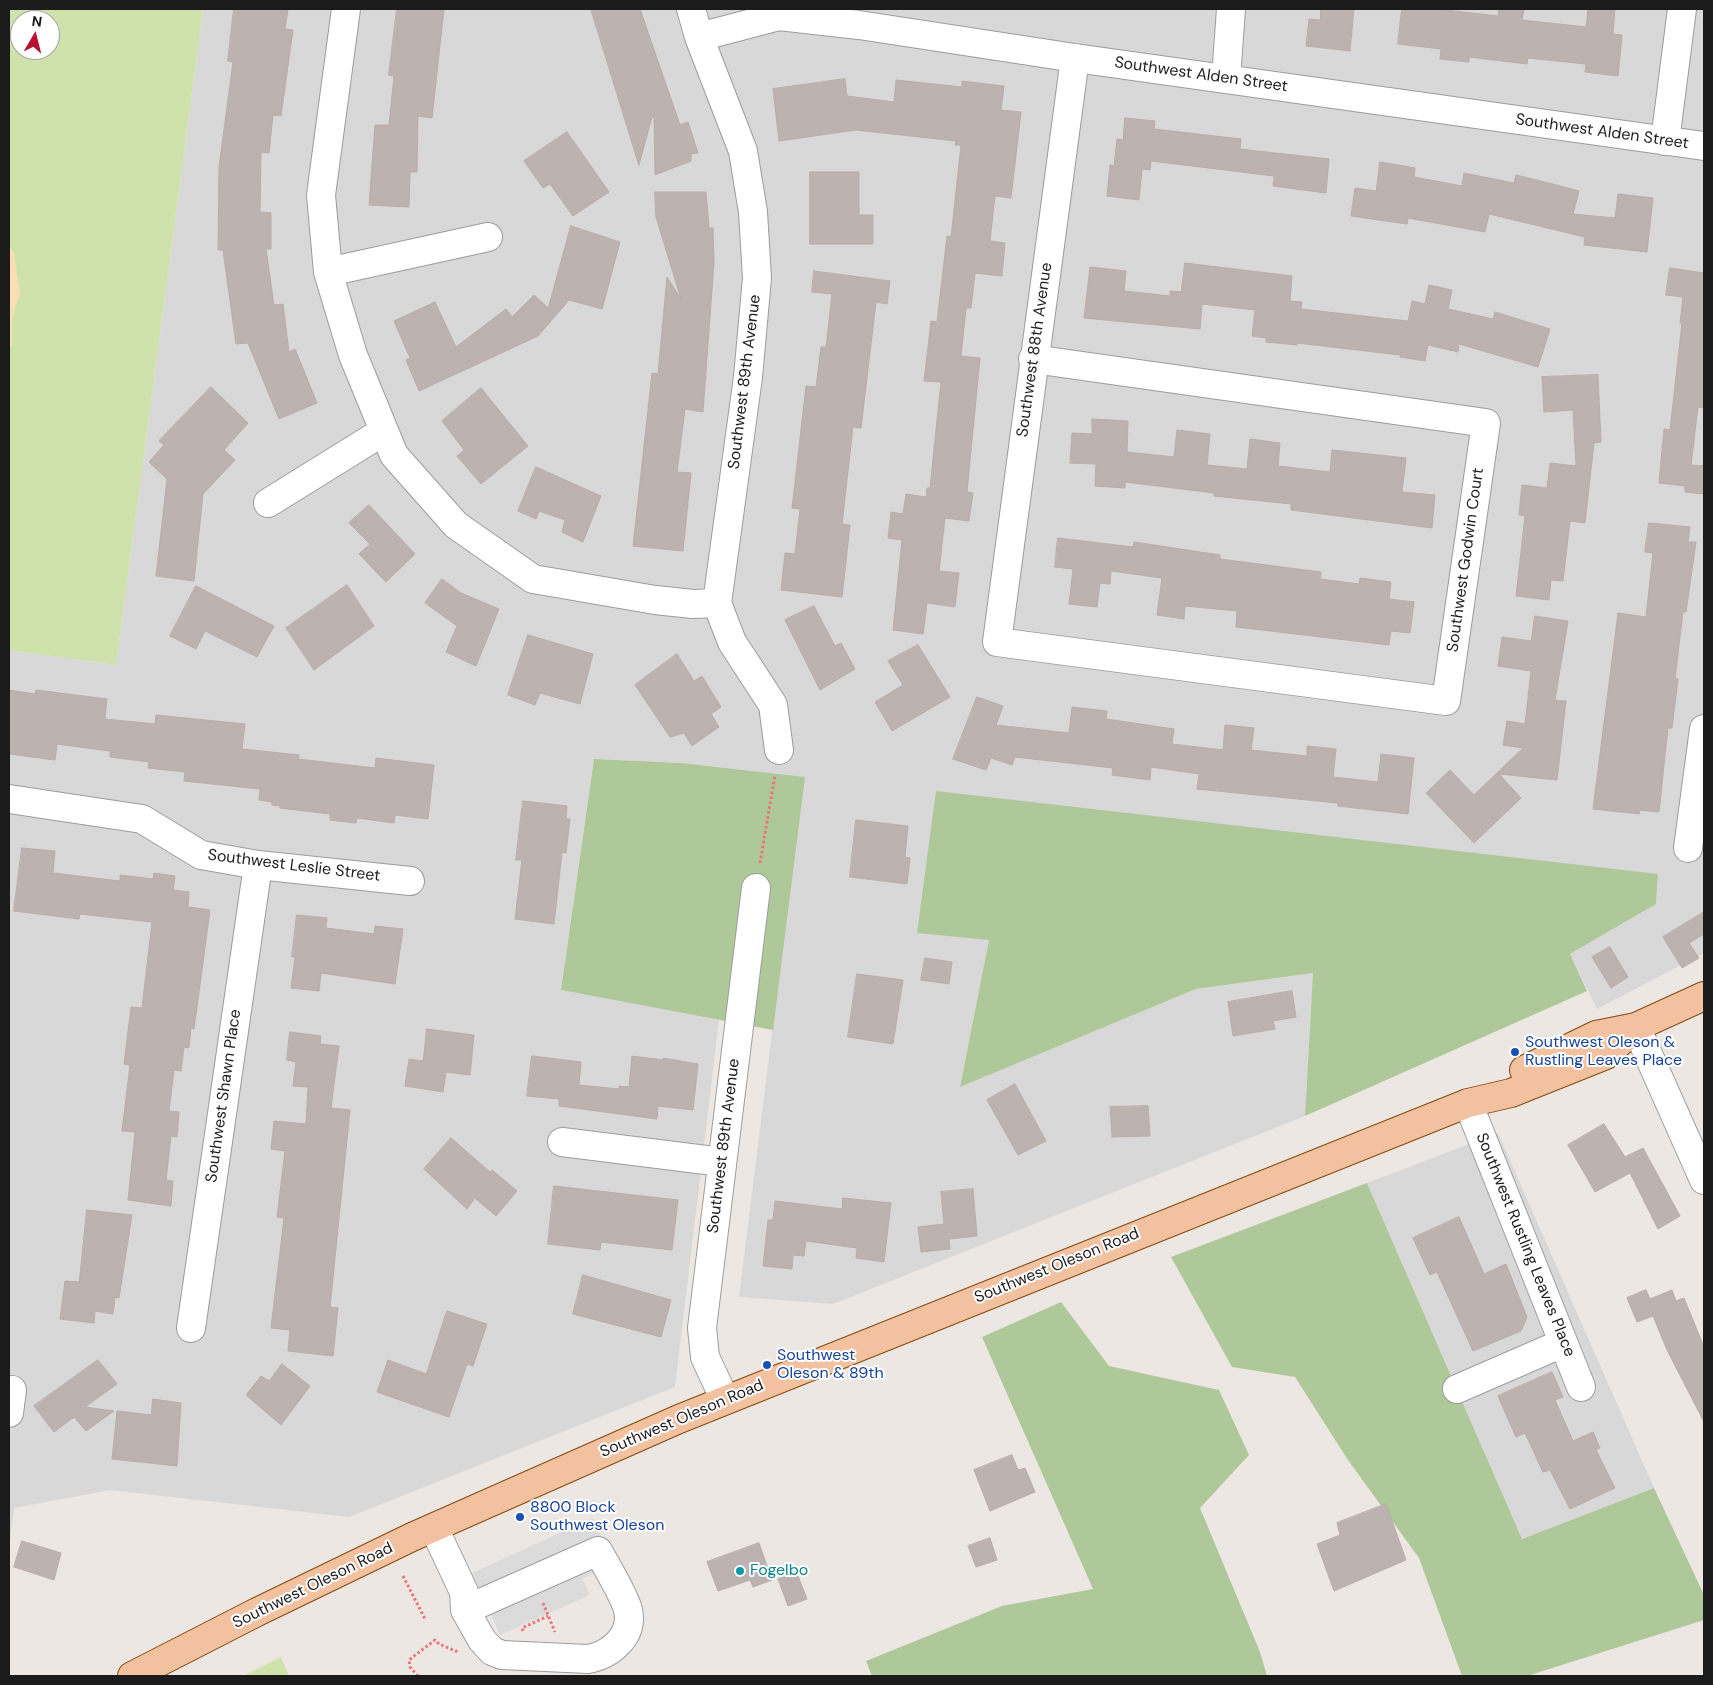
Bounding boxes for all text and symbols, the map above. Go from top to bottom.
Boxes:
north arrow [10,10,60,60]
text: N [31,12,43,31]
street label: Southwest Alden Street [1113,53,1289,97]
street label: Southwest Alden Street [1514,110,1690,154]
street label: Southwest 88th Avenue [1013,261,1057,439]
street label: Southwest 89th Avenue [725,293,765,471]
street label: Southwest Godwin Court [1444,467,1488,653]
street label: Southwest Leslie Street [207,846,381,886]
street label: Southwest Shawn Place [202,1008,246,1184]
place label: Southwest Oleson & Rustling Leaves Place [1525,1033,1682,1071]
marker: Southwest Oleson & Rustling Leaves Place [1509,1046,1521,1058]
street label: Southwest 89th Avenue [704,1057,744,1235]
street label: Southwest Rustling Leaves Place [1471,1130,1579,1360]
street label: Southwest Oleson Road [972,1224,1142,1308]
place label: Southwest Oleson & 89th [777,1346,884,1384]
marker: Southwest Oleson & 89th [761,1359,773,1371]
street label: Southwest Oleson Road [597,1376,767,1462]
place label: 8800 Block Southwest Oleson [530,1498,664,1536]
marker: 8800 Block Southwest Oleson [514,1511,526,1523]
street label: Southwest Oleson Road [230,1539,396,1633]
place label: Fogelbo [750,1561,808,1581]
marker: Fogelbo [734,1565,746,1577]

